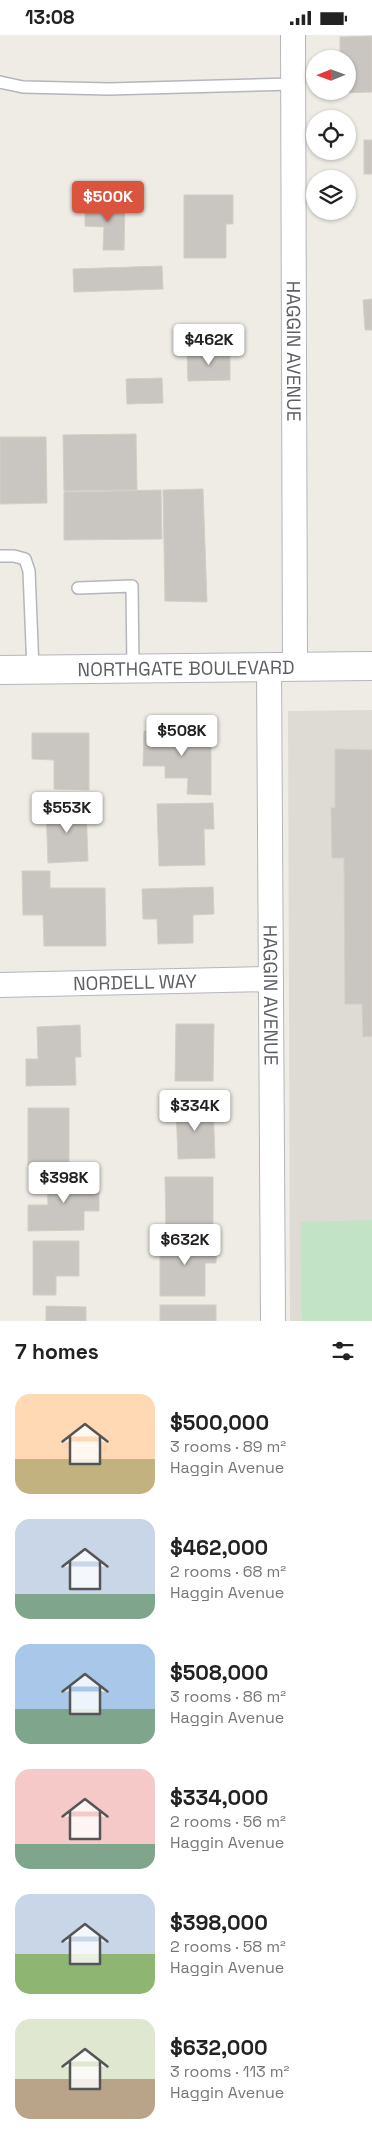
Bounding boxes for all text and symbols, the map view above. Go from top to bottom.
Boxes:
text: 13:08 [25,5,75,30]
north arrow [306,50,356,100]
map controls [306,50,356,220]
button: locate [306,110,356,160]
button: layers [306,170,356,220]
pin: $500K [73,181,143,223]
text: $500K [83,186,133,207]
street label: HAGGIN AVENUE [281,281,306,421]
pin: $462K [174,323,244,366]
text: $462K [184,329,234,350]
street label: NORTHGATE BOULEVARD [77,655,295,682]
pin: $508K [147,715,217,757]
text: $508K [157,720,207,741]
pin: $553K [32,791,102,834]
text: $553K [43,797,91,818]
street label: HAGGIN AVENUE [258,925,283,1065]
street label: NORDELL WAY [73,969,198,996]
pin: $334K [160,1089,230,1132]
text: $334K [170,1095,220,1116]
pin: $398K [29,1161,99,1204]
text: $398K [40,1167,88,1188]
pin: $632K [150,1223,220,1266]
text: $632K [161,1229,209,1250]
icon: filters [329,1337,357,1365]
text: 7 homes [15,1338,99,1365]
text: $500,000 [170,1409,269,1436]
icon: home [55,1414,115,1474]
text: 3 rooms · 89 m² [170,1436,286,1457]
text: Haggin Avenue [170,1457,284,1478]
text: $462,000 [170,1534,268,1561]
icon: home [55,1539,115,1599]
text: 2 rooms · 68 m² [170,1561,286,1582]
text: Haggin Avenue [170,1582,284,1603]
text: $508,000 [170,1659,268,1686]
icon: home [55,1664,115,1724]
text: 3 rooms · 86 m² [170,1686,286,1707]
text: Haggin Avenue [170,1707,284,1728]
text: $334,000 [170,1784,268,1811]
icon: home [55,1789,115,1849]
text: 2 rooms · 56 m² [170,1811,286,1832]
text: Haggin Avenue [170,1832,284,1853]
text: $398,000 [170,1909,268,1936]
icon: home [55,1914,115,1974]
text: 2 rooms · 58 m² [170,1936,286,1957]
text: Haggin Avenue [170,1957,284,1978]
text: $632,000 [170,2034,268,2061]
icon: home [55,2039,115,2099]
text: 3 rooms · 113 m² [170,2061,289,2082]
text: Haggin Avenue [170,2082,284,2103]

